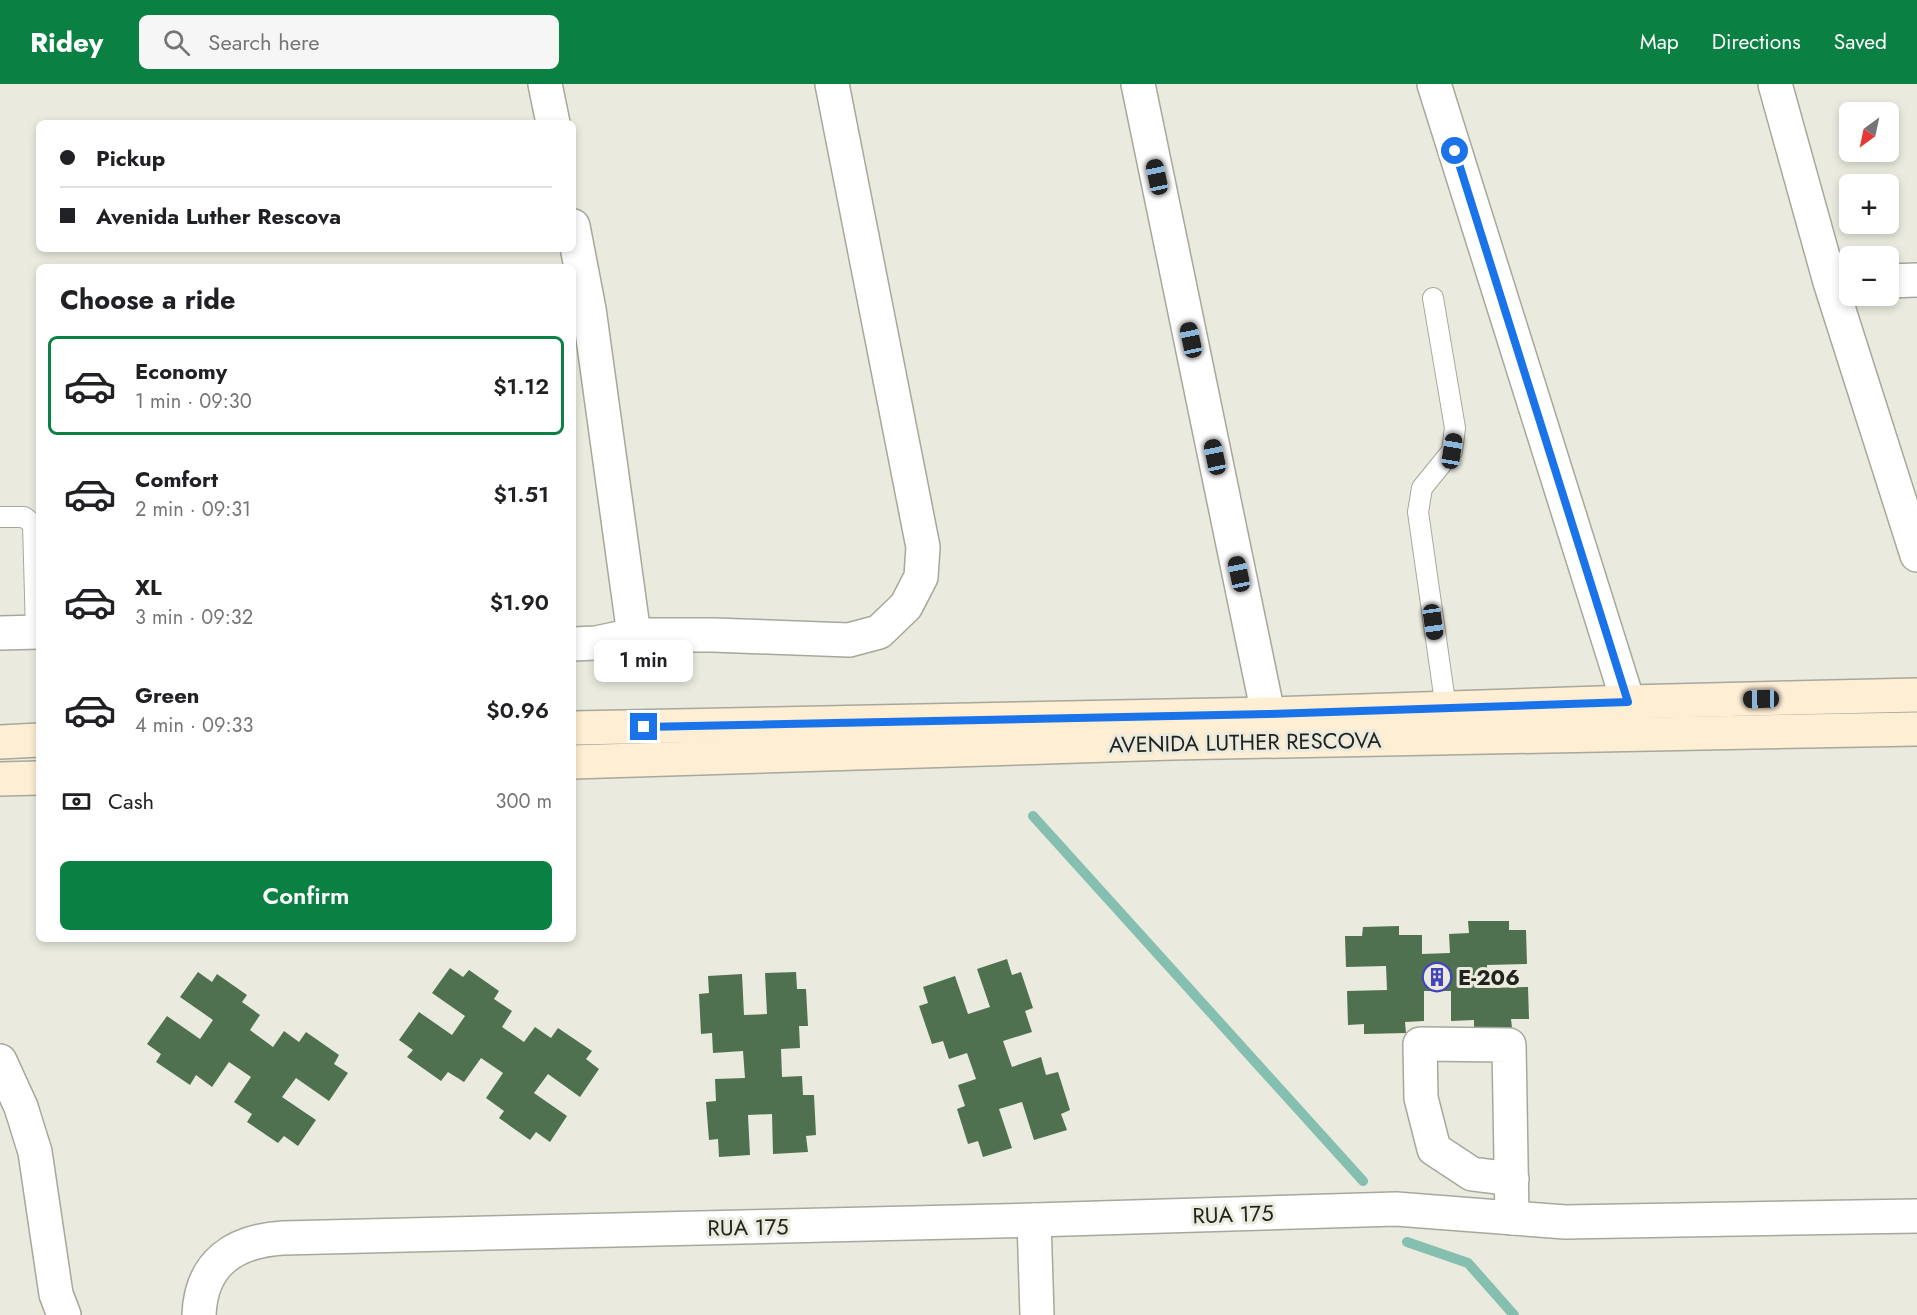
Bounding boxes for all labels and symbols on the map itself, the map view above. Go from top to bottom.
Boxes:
north arrow [1839,102,1899,162]
route start [1441,137,1468,164]
car [1144,158,1170,196]
car [1178,321,1204,359]
car [1440,432,1464,470]
car [1202,438,1228,476]
car [1226,555,1252,593]
car [1422,603,1444,641]
callout: 1 min [594,640,694,682]
car [1743,690,1779,708]
route end [630,713,657,740]
street label: AVENIDA LUTHER RESCOVA [1108,724,1382,760]
building icon: E-206 [1421,961,1453,993]
place label: E-206 [1458,961,1520,993]
street label: RUA 175 [1192,1197,1274,1231]
street label: RUA 175 [707,1210,789,1244]

